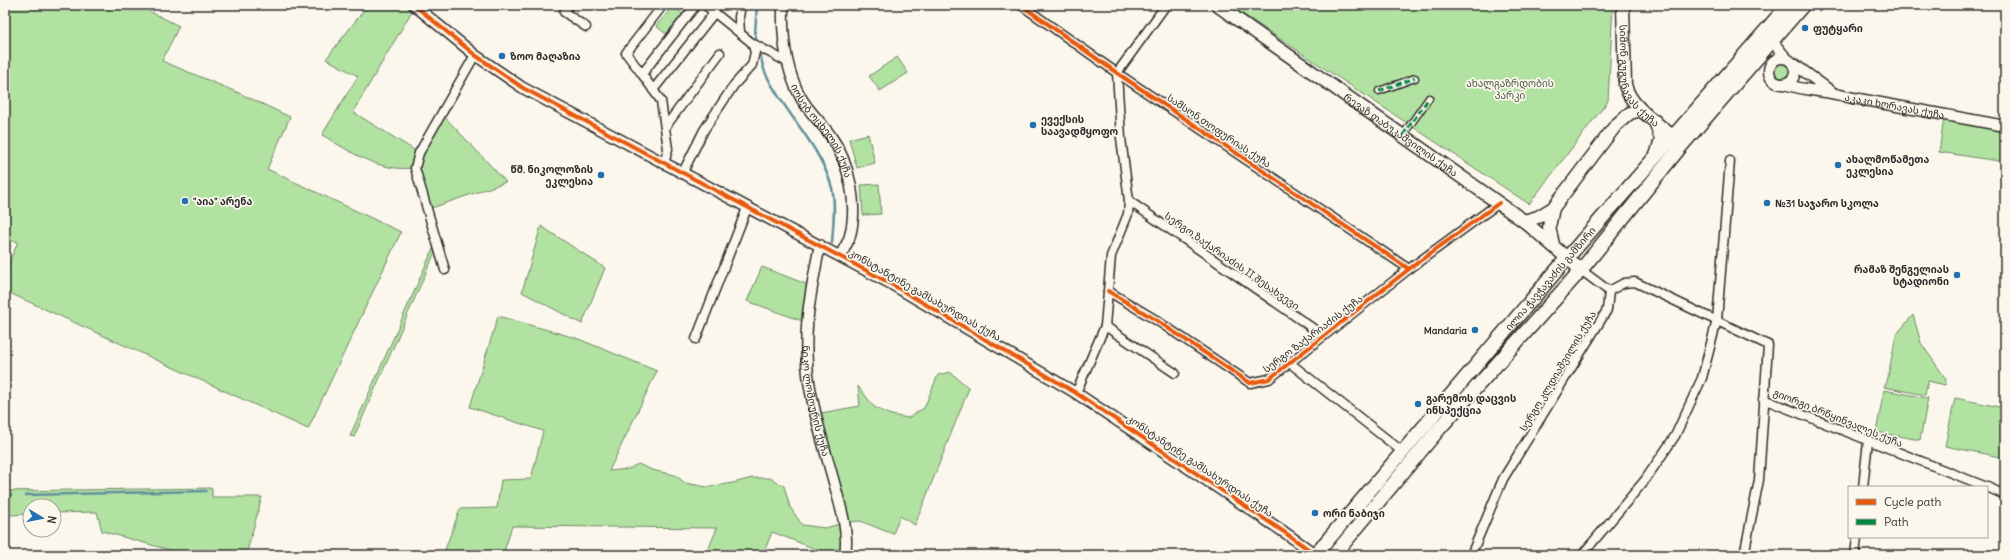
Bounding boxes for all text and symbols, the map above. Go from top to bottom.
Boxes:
place label: ფუტყარი [1813,22,1863,35]
marker: ფუტყარი [1800,23,1810,33]
street label: სიმონ გუგუნავას ქუჩა [1617,25,1662,129]
place label: ზოო მაღაზია [510,50,581,63]
marker: ზოო მაღაზია [497,51,507,61]
park label: ახალგაზრდობის პარკი [1466,77,1554,102]
street label: იოსებ ოცხელის ქუჩა [788,82,855,179]
street label: რევაზ თაბუკაშვილის ქუჩა [1341,90,1461,179]
street label: აკაკი ხორავას ქუჩა [1843,90,1946,121]
street label: სამსონ თოფურიას ქუჩა [1165,91,1273,171]
place label: ევექსის საავადმყოფო [1041,113,1119,138]
marker: ევექსის საავადმყოფო [1028,120,1038,130]
place label: ახალმოწამეთა ეკლესია [1846,153,1929,178]
marker: ახალმოწამეთა ეკლესია [1833,160,1843,170]
place label: წმ. ნიკოლოზის ეკლესია [511,163,593,188]
marker: წმ. ნიკოლოზის ეკლესია [596,170,606,180]
place label: "აია" არენა [193,195,252,208]
marker: "აია" არენა [180,196,190,206]
place label: №31 საჯარო სკოლა [1775,197,1879,210]
marker: №31 საჯარო სკოლა [1762,198,1772,208]
street label: სერგო ზაქარიაძის II შესახვევი [1162,209,1302,313]
street label: ილია ჭავჭავაძის გამზირი [1502,224,1598,333]
street label: კონსტანტინე გამსახურდიას ქუჩა [847,246,1003,344]
place label: რამაზ შენგელიას სტადიონი [1854,263,1949,288]
marker: რამაზ შენგელიას სტადიონი [1952,270,1962,280]
street label: სერგო ზაქარიაძის ქუჩა [1261,292,1365,376]
street label: სერგო კლდიაშვილის ქუჩა [1517,308,1599,434]
place label: Mandaria [1424,324,1467,337]
marker: Mandaria [1470,325,1480,335]
street label: ნიკო ლომოურის ქუჩა [800,345,833,458]
street label: გიორგი ბრწყინვალეს ქუჩა [1771,386,1905,450]
place label: გარემოს დაცვის ინსპექცია [1426,392,1516,417]
marker: გარემოს დაცვის ინსპექცია [1413,399,1423,409]
street label: კონსტანტინე გამსახურდიას ქუჩა [1125,412,1275,520]
legend [1848,486,1988,538]
text: Cycle path [1884,494,1941,509]
north arrow [22,498,62,538]
place label: ორი ნაბიჯი [1323,507,1385,520]
marker: ორი ნაბიჯი [1310,508,1320,518]
text: Path [1884,514,1909,529]
text: N [44,515,59,525]

